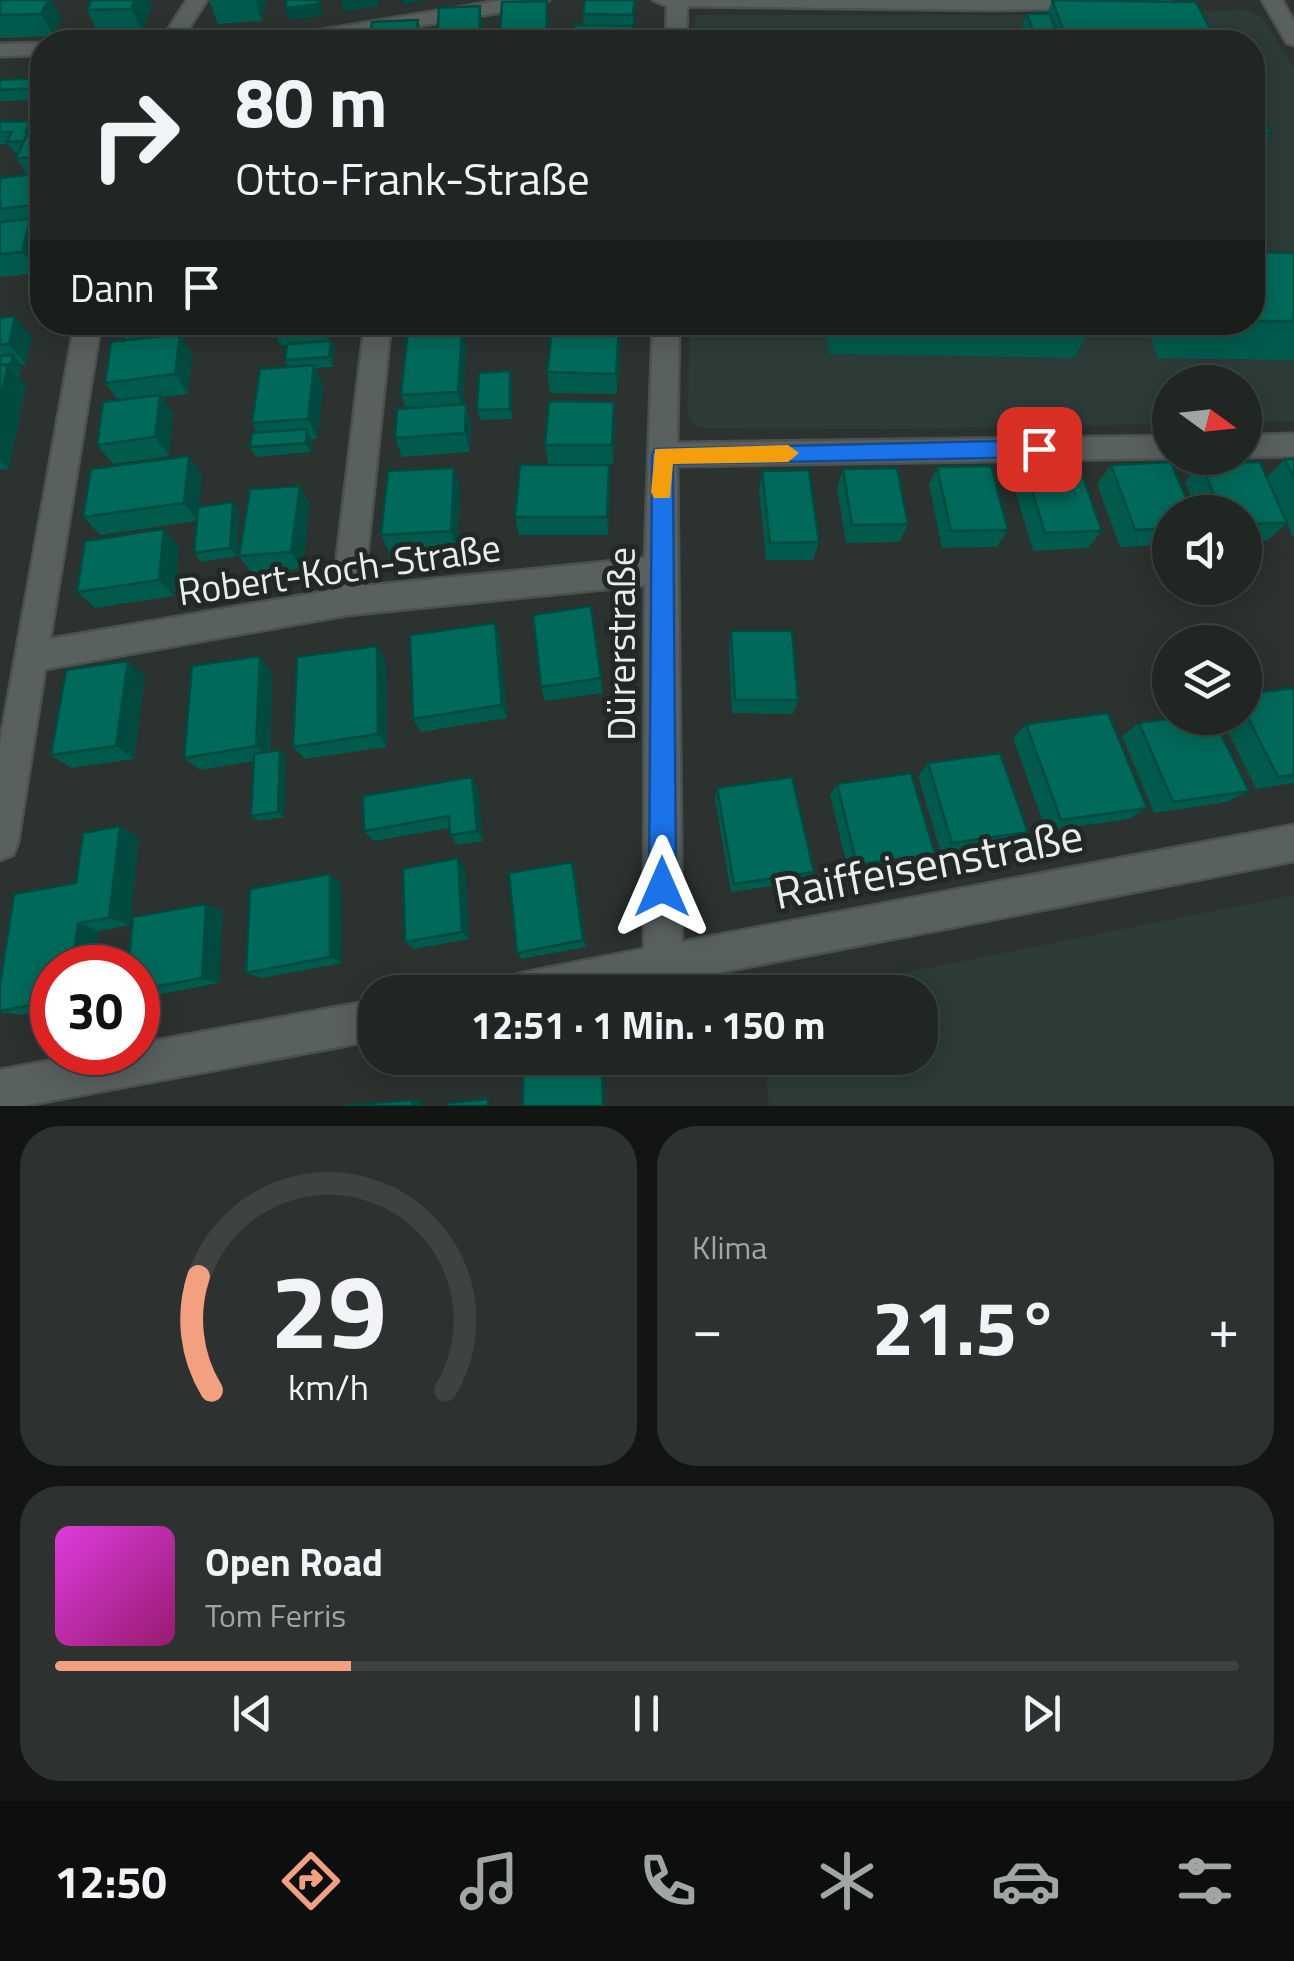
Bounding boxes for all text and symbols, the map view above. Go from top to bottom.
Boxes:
text: 80 m [235,48,388,154]
icon: right [70,70,200,200]
text: Otto-Frank-Straße [235,144,590,212]
text: Dann [70,259,154,317]
icon: arrive [174,260,229,315]
north arrow [1152,365,1262,475]
map controls [1152,365,1262,735]
pin [997,407,1082,492]
icon: arrive [1012,422,1067,477]
button: sound [1152,495,1262,605]
street label: Robert-Koch-Straße [174,518,504,620]
street label: Dürerstraße [592,547,650,741]
button: layers [1152,625,1262,735]
street label: Raiffeisenstraße [768,800,1088,926]
position arrow [610,835,714,939]
speed limit sign: 30 [30,945,160,1075]
text: 12:51 · 1 Min. · 150 m [471,996,825,1054]
text: Klima [692,1223,767,1271]
text: 29 [270,1230,387,1388]
text: 21.5° [872,1270,1059,1384]
text: − [692,1286,723,1369]
text: + [1208,1286,1239,1369]
text: km/h [288,1359,369,1414]
text: Open Road [205,1533,383,1591]
text: Tom Ferris [205,1591,346,1639]
icon: previous [225,1686,280,1741]
icon: pause [619,1686,674,1741]
icon: next [1014,1686,1069,1741]
icon: directions [276,1846,346,1916]
icon: music [454,1846,524,1916]
icon: phone [633,1846,703,1916]
icon: climate [812,1846,882,1916]
icon: car [991,1846,1061,1916]
icon: filters [1170,1846,1240,1916]
text: 12:50 [54,1847,167,1915]

